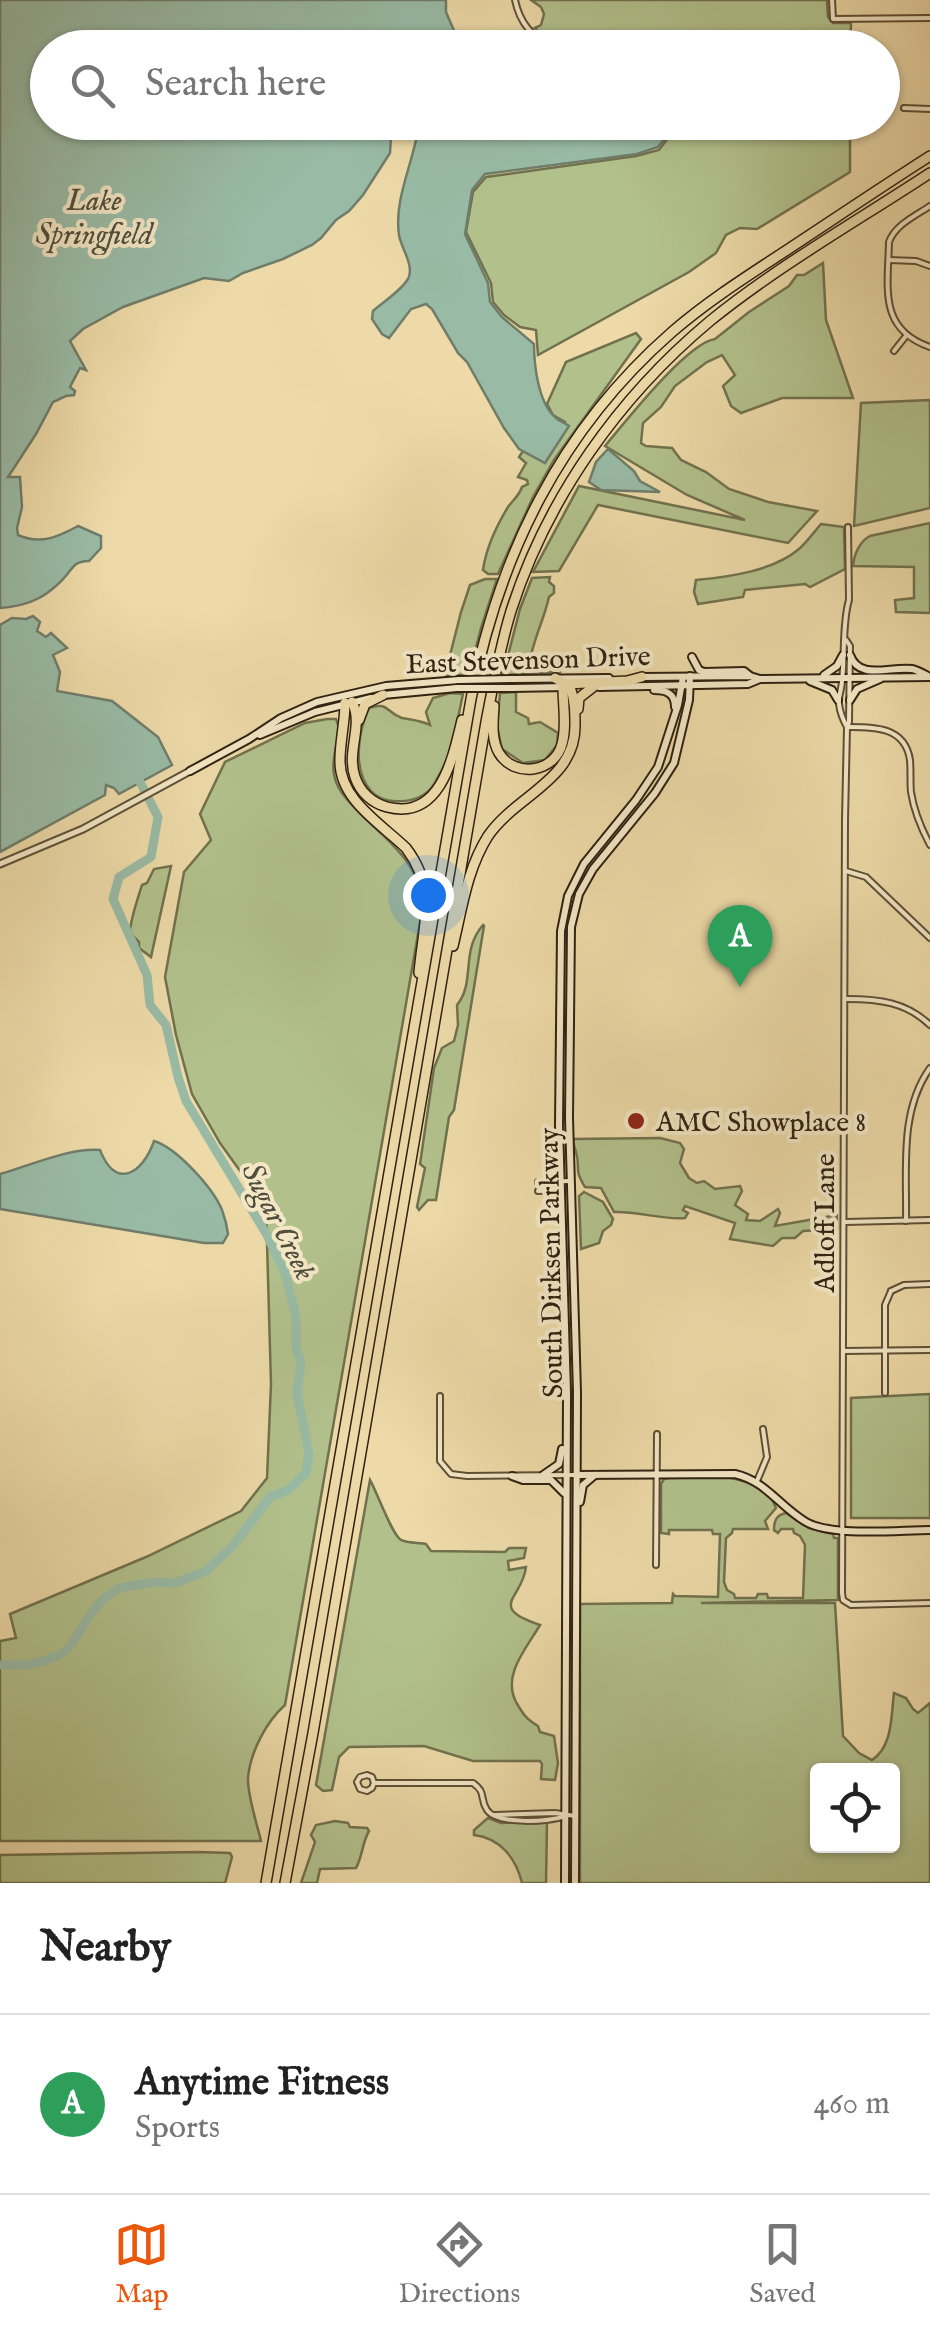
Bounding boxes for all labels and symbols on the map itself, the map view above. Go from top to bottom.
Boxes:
water label: Lake Springfield [35,183,154,255]
street label: East Stevenson Drive [405,640,651,683]
your location [403,870,454,921]
pin: A [708,904,772,987]
place label: AMC Showplace 8 [655,1106,866,1141]
marker: AMC Showplace 8 [625,1110,647,1132]
street label: South Dirksen Parkway [533,1127,572,1398]
street label: Adloff Lane [809,1153,844,1294]
water label: Sugar Creek [231,1157,323,1287]

